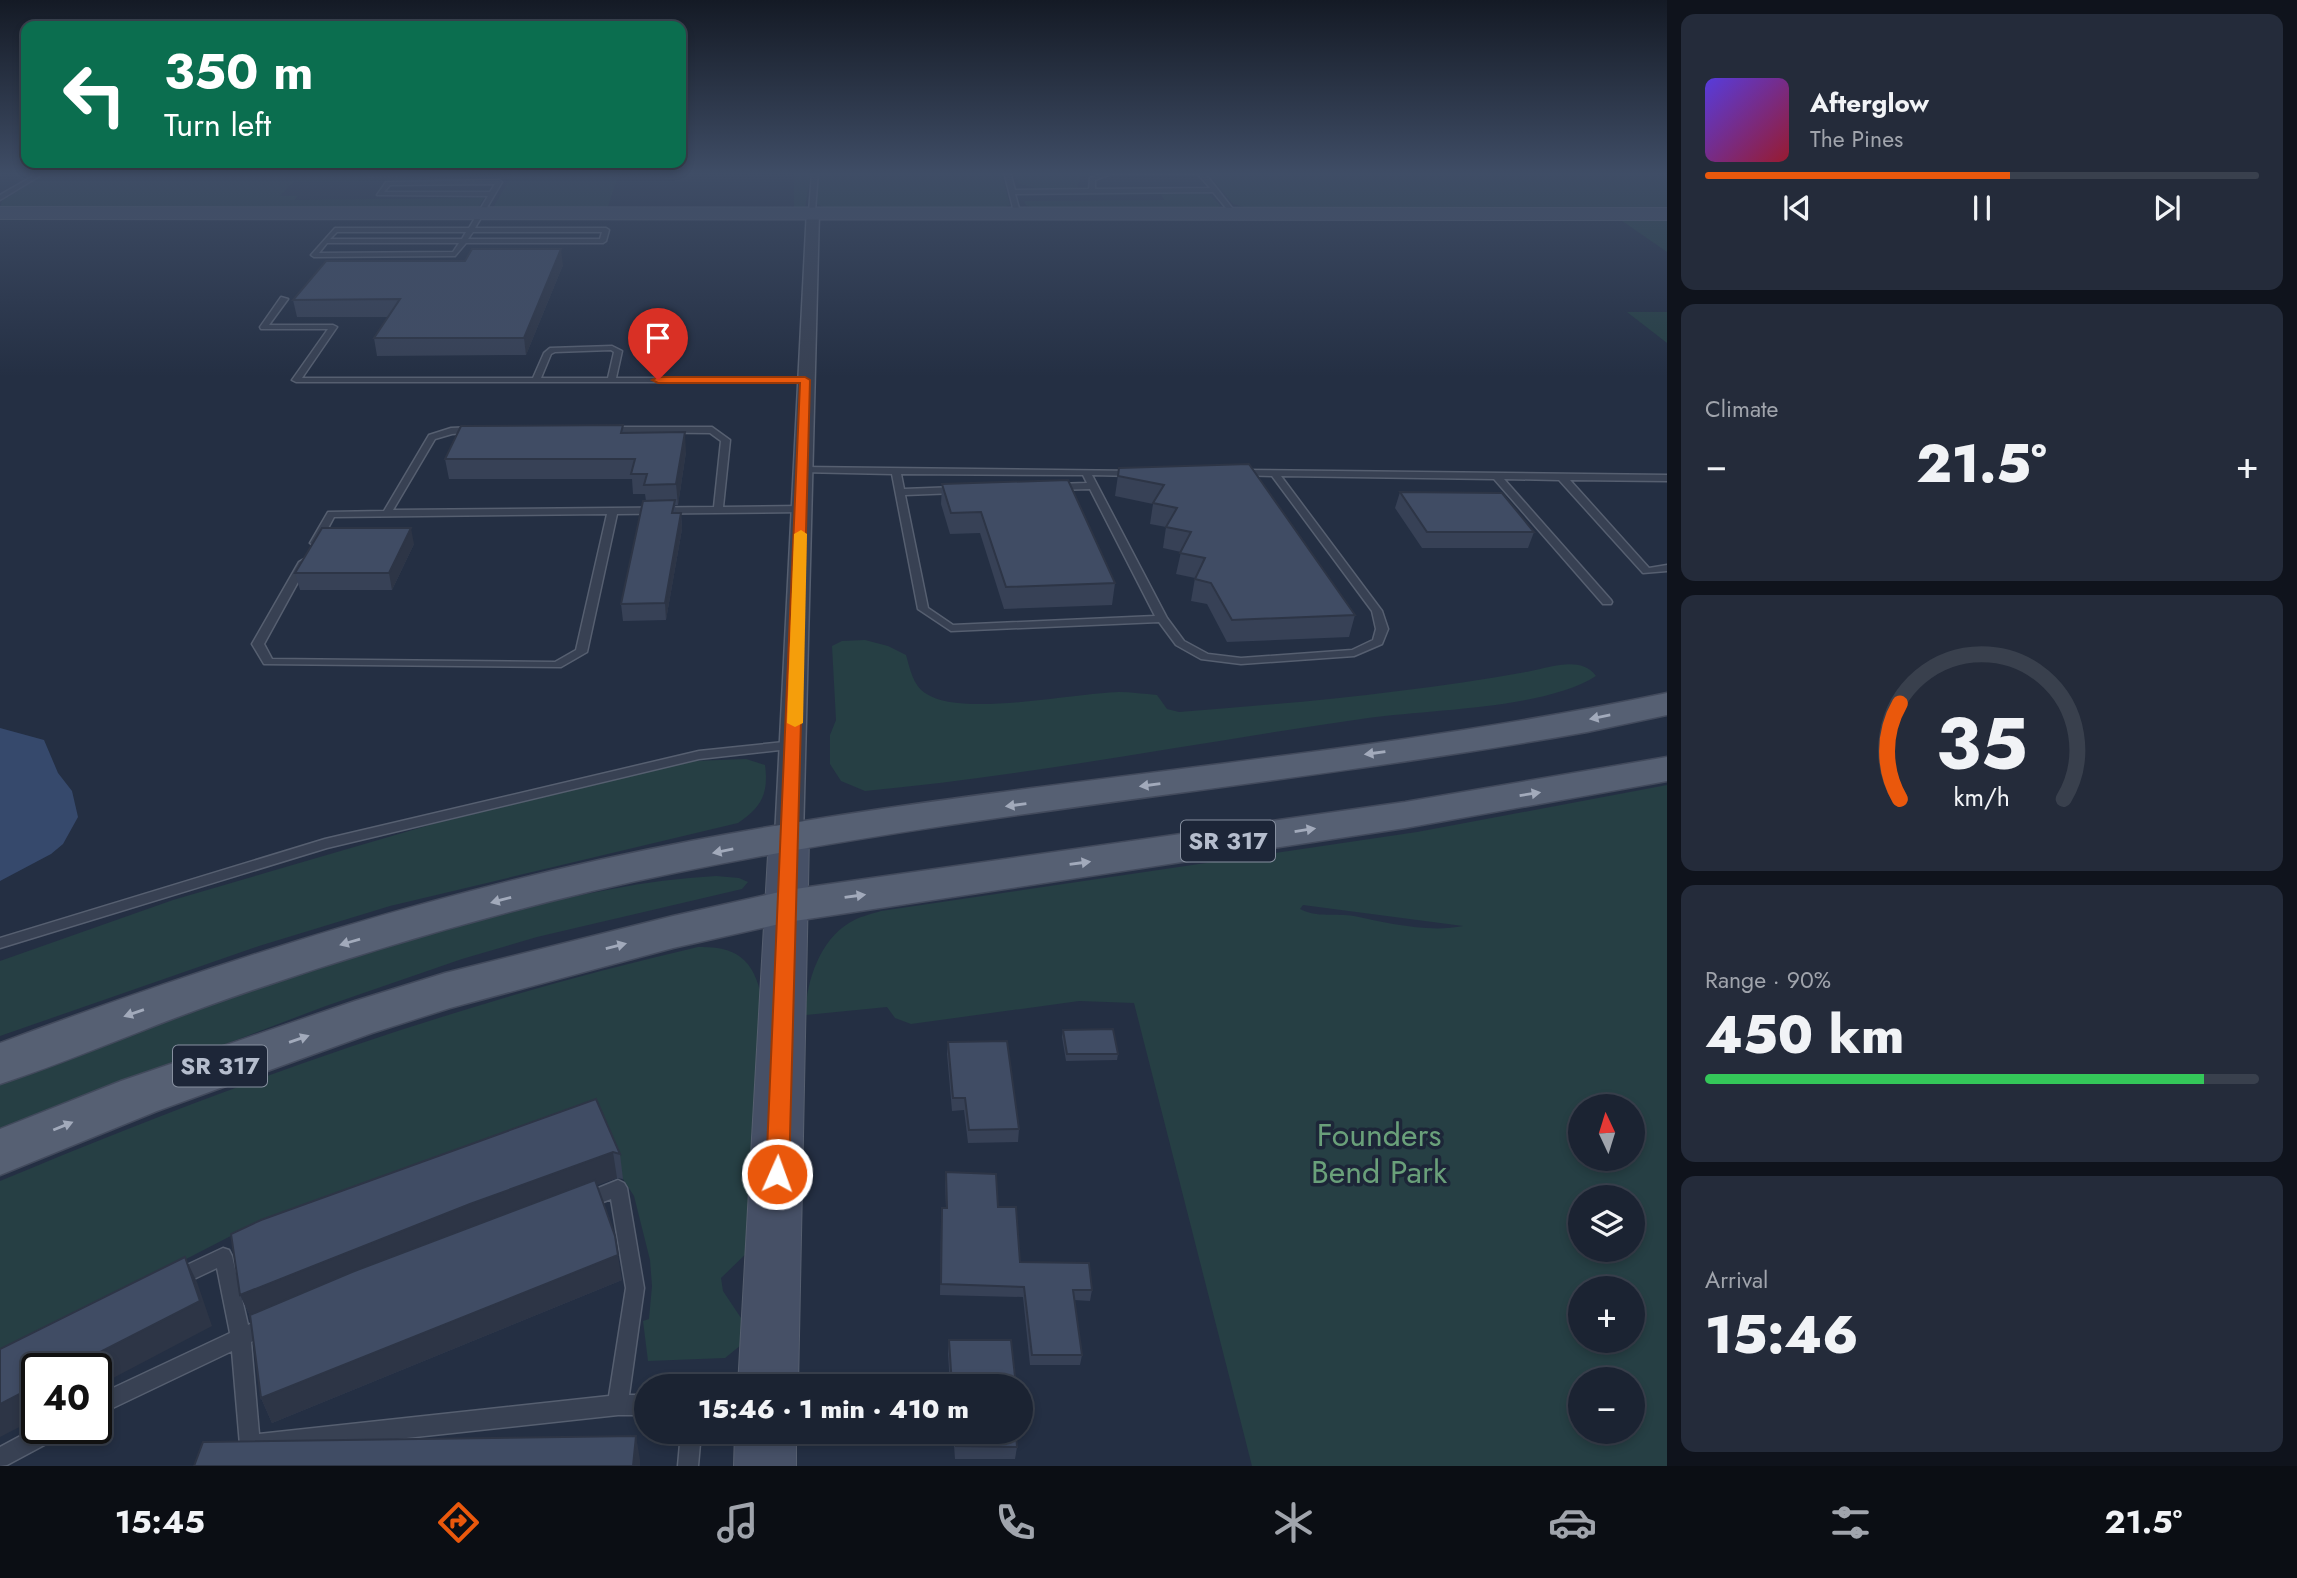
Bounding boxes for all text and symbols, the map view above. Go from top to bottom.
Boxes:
text: 350 m [164,37,313,107]
icon: left [49,49,140,140]
text: Afterglow [1810,84,1929,122]
text: Turn left [164,102,271,148]
text: The Pines [1810,122,1903,156]
icon: previous [1778,189,1816,227]
icon: pause [1963,189,2001,227]
icon: next [2148,189,2186,227]
pin [628,308,688,380]
icon: arrive [639,319,677,357]
text: Climate [1705,392,1778,426]
text: 21.5° [1916,426,2047,502]
text: − [1705,437,1727,492]
text: + [2236,437,2259,492]
text: 35 [1936,691,2028,796]
one-way arrow [1589,712,1611,723]
one-way arrow [1364,748,1386,759]
text: km/h [1954,779,2010,815]
one-way arrow [1139,780,1161,791]
one-way arrow [1519,788,1541,799]
one-way arrow [1005,800,1027,811]
road number: SR 317 [1181,820,1275,862]
one-way arrow [1295,824,1317,835]
one-way arrow [712,845,734,856]
one-way arrow [1069,857,1091,868]
one-way arrow [844,890,866,901]
one-way arrow [490,896,511,906]
one-way arrow [339,937,360,947]
one-way arrow [605,941,627,952]
text: Range · 90% [1705,963,1831,997]
text: 450 km [1705,997,1904,1073]
one-way arrow [123,1008,144,1019]
one-way arrow [289,1033,310,1044]
road number: SR 317 [173,1046,267,1086]
north arrow [1568,1094,1645,1171]
map controls [1568,1094,1645,1444]
park label: Founders Bend Park [1311,1112,1448,1195]
one-way arrow [53,1120,74,1131]
position arrow [740,1137,814,1211]
button: layers [1568,1185,1645,1262]
text: Arrival [1705,1263,1768,1297]
button: + [1568,1276,1645,1353]
text: 15:46 [1705,1297,1859,1373]
speed limit sign: 40 [21,1353,112,1444]
button: − [1568,1367,1645,1444]
text: 15:46 · 1 min · 410 m [698,1390,969,1428]
icon: directions [434,1498,483,1547]
icon: music [713,1498,762,1547]
icon: phone [991,1498,1040,1547]
icon: climate [1269,1498,1318,1547]
icon: car [1548,1498,1597,1547]
icon: filters [1826,1498,1875,1547]
text: 15:45 [115,1499,205,1545]
text: 21.5° [2105,1499,2182,1545]

